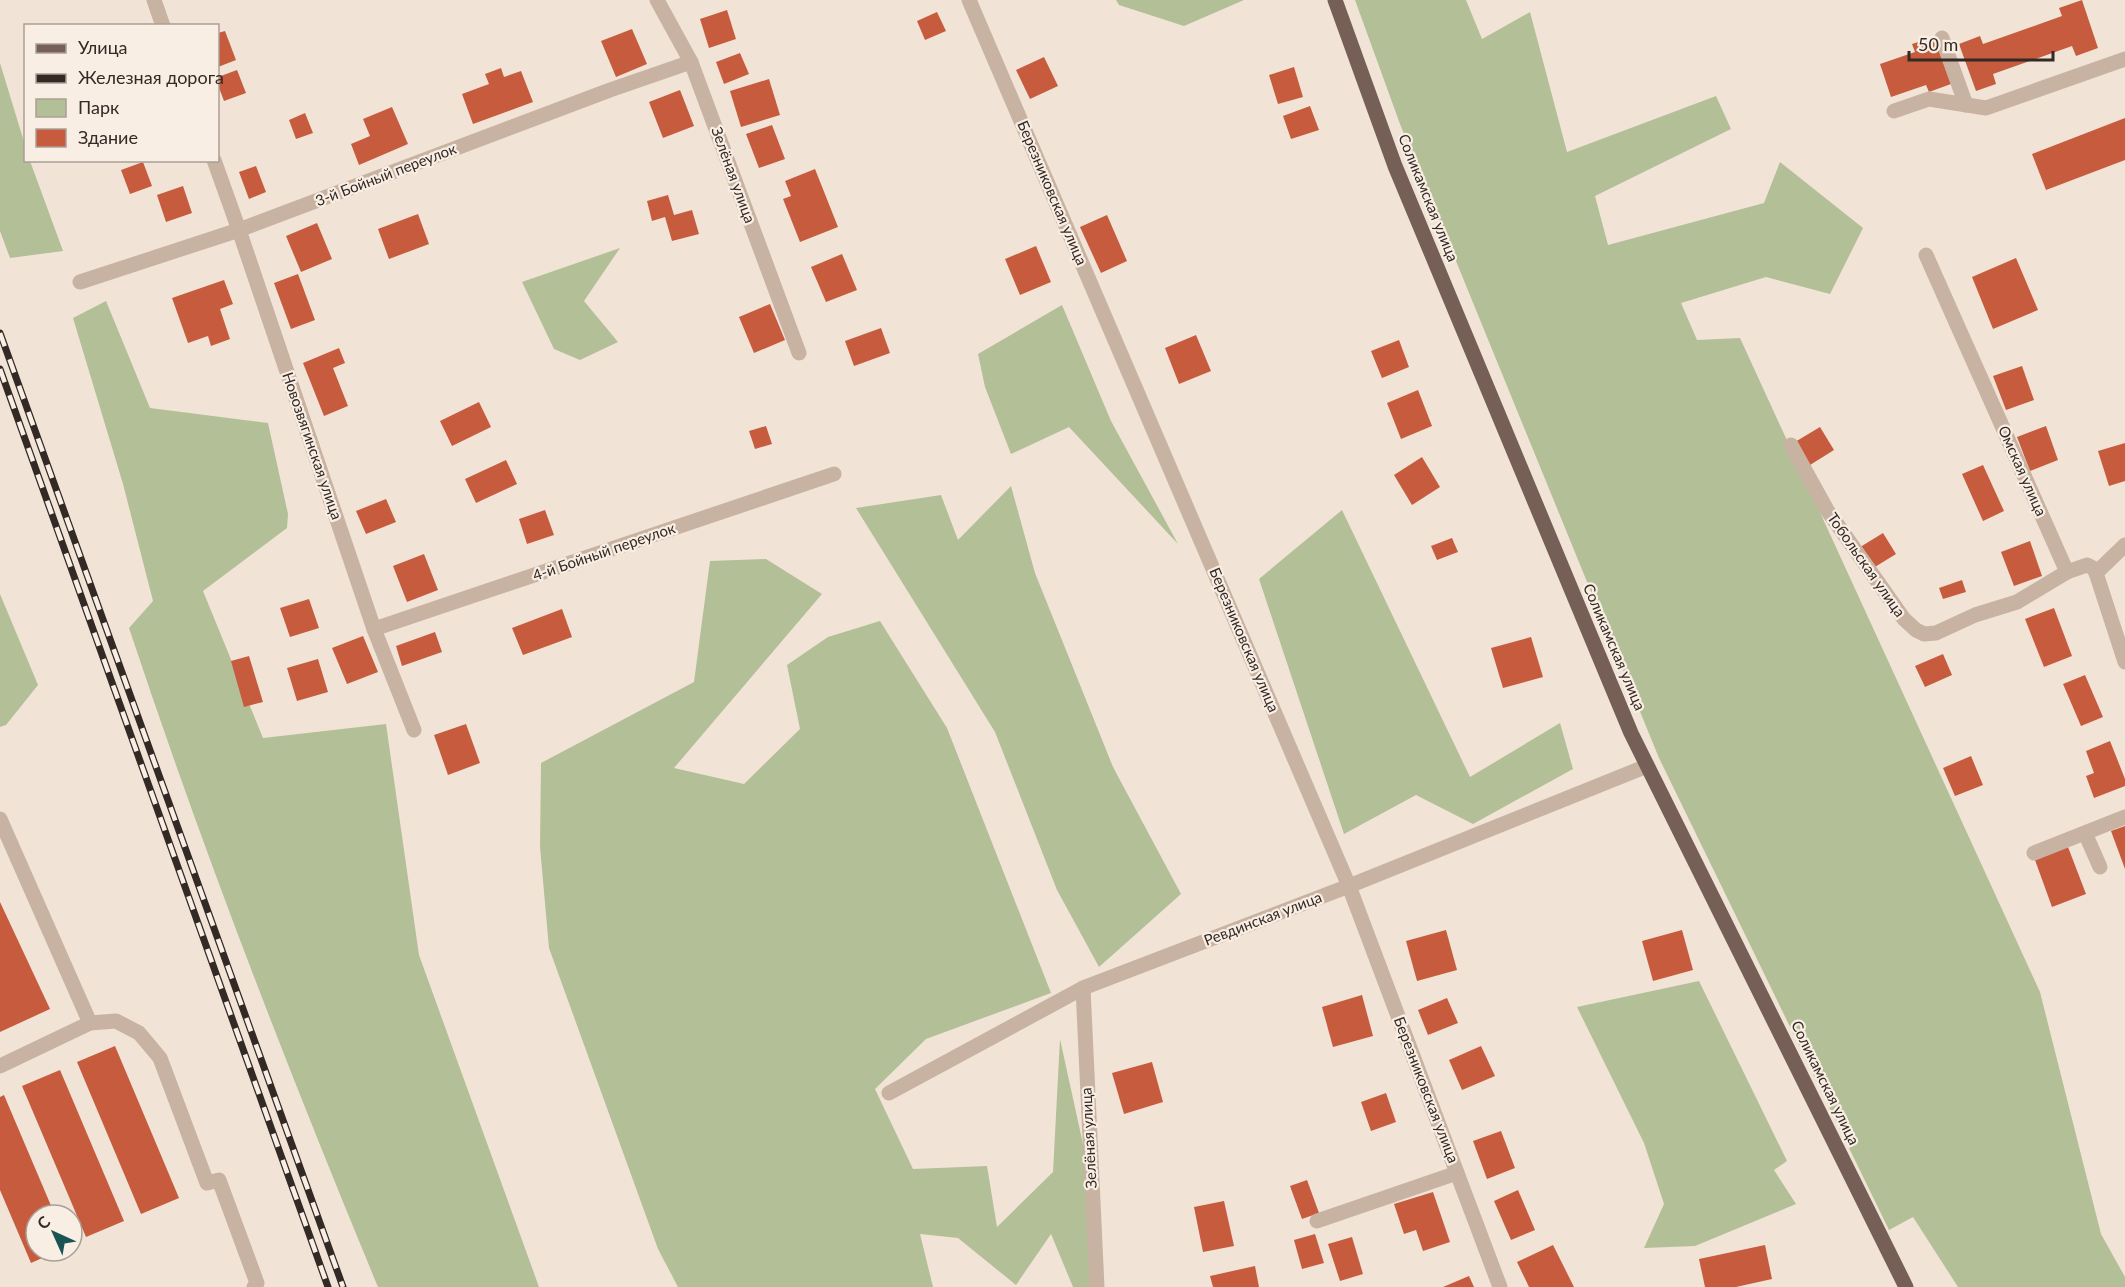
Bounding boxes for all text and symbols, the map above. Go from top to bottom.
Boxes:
legend [24,24,219,162]
scale bar [1909,24,2053,62]
text: 50 m [1918,33,1958,55]
text: Улица [78,36,128,58]
text: Железная дорога [78,66,224,88]
text: Парк [78,96,120,118]
street label: Березниковская улица [1014,118,1092,268]
street label: Зелёная улица [708,124,760,225]
text: Здание [78,126,138,148]
street label: Соликамская улица [1395,131,1463,264]
street label: 3-й Бойный переулок [313,139,459,209]
street label: Новозвягинская улица [279,370,347,522]
street label: Омская улица [1995,423,2051,519]
street label: Тобольская улица [1824,509,1910,620]
street label: 4-й Бойный переулок [530,518,677,584]
street label: Березниковская улица [1206,565,1284,715]
street label: Соликамская улица [1580,581,1650,713]
street label: Ревдинская улица [1201,887,1324,949]
street label: Березниковская улица [1391,1014,1463,1165]
street label: Соликамская улица [1788,1018,1864,1148]
street label: Зелёная улица [1076,1087,1100,1189]
north arrow [24,1203,84,1263]
text: С [33,1211,54,1233]

